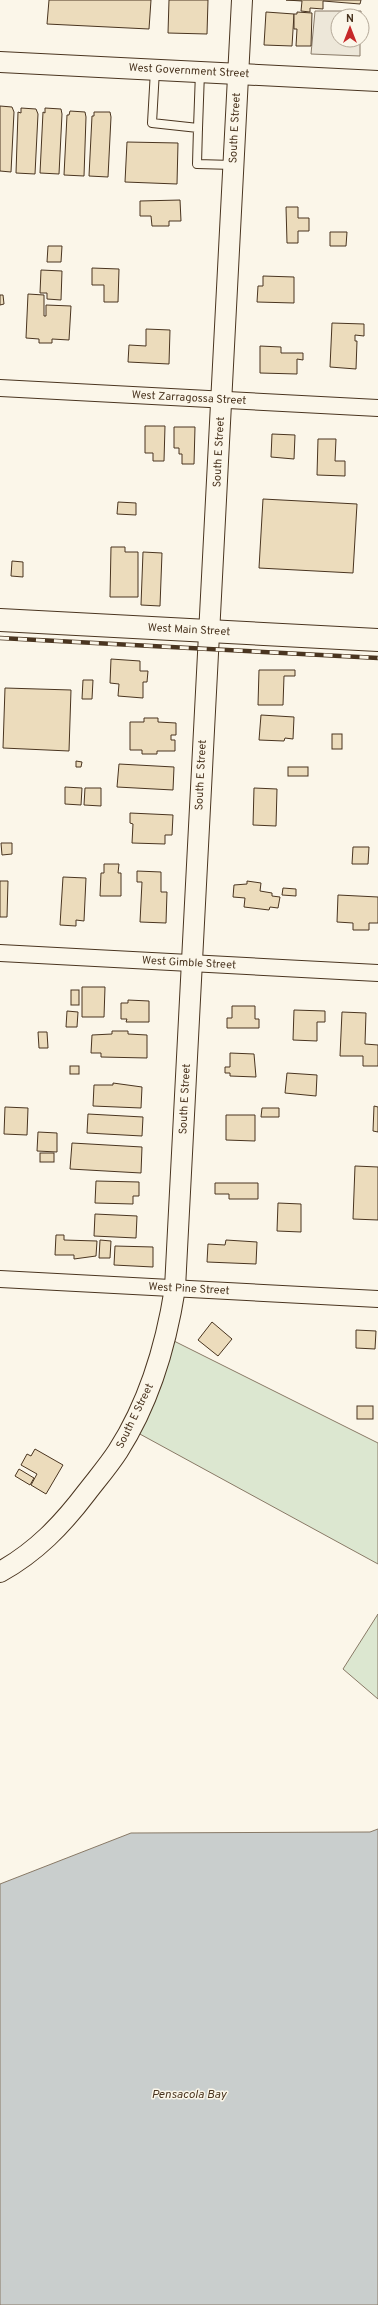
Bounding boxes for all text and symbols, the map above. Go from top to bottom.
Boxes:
north arrow [330,8,370,48]
text: N [346,12,354,26]
street label: West Government Street [128,61,250,81]
street label: South E Street [226,92,244,164]
street label: West Zarragossa Street [131,388,247,408]
street label: South E Street [210,416,228,488]
street label: West Main Street [147,621,231,639]
street label: South E Street [192,739,210,811]
street label: West Gimble Street [142,954,236,972]
street label: South E Street [176,1063,194,1135]
street label: West Pine Street [148,1280,230,1298]
street label: South E Street [113,1381,157,1451]
water label: Pensacola Bay [152,2087,227,2103]

